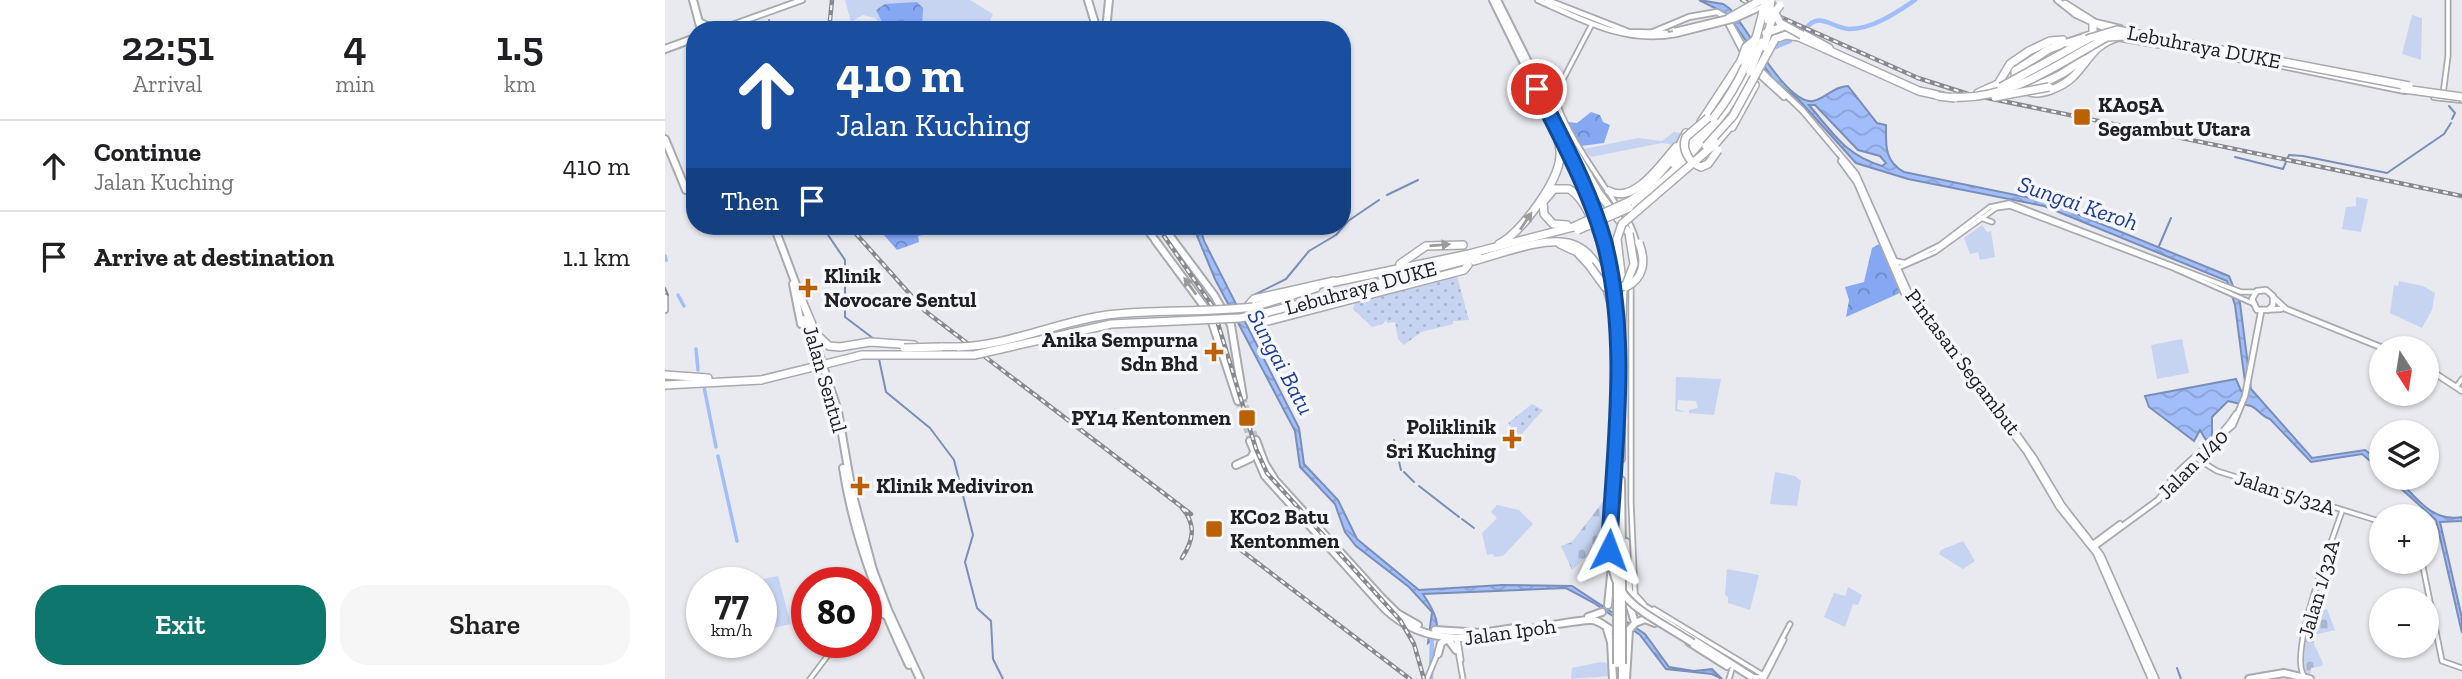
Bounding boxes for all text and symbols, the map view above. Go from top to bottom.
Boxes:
street label: Lebuhraya DUKE [2125,19,2283,74]
text: 22:51 [121,20,214,71]
text: 4 [343,20,367,71]
text: 1.5 [496,20,544,71]
text: 410 m [836,46,964,105]
icon: ahead [721,49,812,140]
pin [1507,59,1567,119]
text: Arrival [133,70,202,98]
text: min [335,70,375,98]
text: km [504,70,536,98]
icon: arrive [1518,70,1556,108]
place label: KA05A Segambut Utara [2098,92,2251,141]
text: Jalan Kuching [836,106,1031,144]
marker: KA05A Segambut Utara [2072,107,2092,127]
text: Continue [94,136,201,168]
icon: ahead [35,147,73,185]
text: 410 m [563,150,630,182]
text: Jalan Kuching [94,168,234,196]
water label: Sungai Keroh [2014,169,2142,237]
icon: arrive [793,182,831,220]
text: Then [721,185,779,217]
one-way arrow [1519,211,1532,231]
icon: arrive [35,238,73,276]
one-way arrow [1429,239,1451,250]
text: Arrive at destination [94,241,334,273]
text: 1.1 km [563,241,630,273]
street label: Lebuhraya DUKE [1282,255,1439,320]
place label: Klinik Novocare Sentul [824,263,977,312]
one-way arrow [1184,277,1198,295]
marker: Klinik Novocare Sentul [798,278,818,298]
street label: Pintasan Segambut [1901,284,2026,440]
water label: Sungai Batu [1242,304,1320,420]
street label: Jalan Sentul [798,323,853,436]
place label: Anika Sempurna Sdn Bhd [1042,327,1198,376]
north arrow [2369,336,2439,406]
map controls [2369,336,2439,658]
marker: Anika Sempurna Sdn Bhd [1204,342,1224,362]
place label: PY14 Kentonmen [1071,405,1232,430]
marker: PY14 Kentonmen [1237,408,1257,428]
place label: Poliklinik Sri Kuching [1386,414,1496,463]
button: layers [2369,420,2439,490]
street label: Jalan 1/40 [2152,423,2233,504]
marker: Poliklinik Sri Kuching [1502,429,1522,449]
street label: Jalan 5/32A [2232,465,2339,521]
place label: Klinik Mediviron [876,473,1034,498]
marker: Klinik Mediviron [850,476,870,496]
place label: KC02 Batu Kentonmen [1230,504,1340,553]
button: + [2369,504,2439,574]
position arrow [1572,513,1646,587]
marker: KC02 Batu Kentonmen [1204,519,1224,539]
street label: Jalan 1/32A [2293,536,2345,641]
speed limit sign: 80 [791,567,882,658]
text: 77 [714,582,749,624]
button: Exit [35,585,326,665]
button: Share [340,585,630,665]
button: − [2369,588,2439,658]
street label: Jalan Ipoh [1463,613,1558,650]
text: km/h [711,619,752,641]

